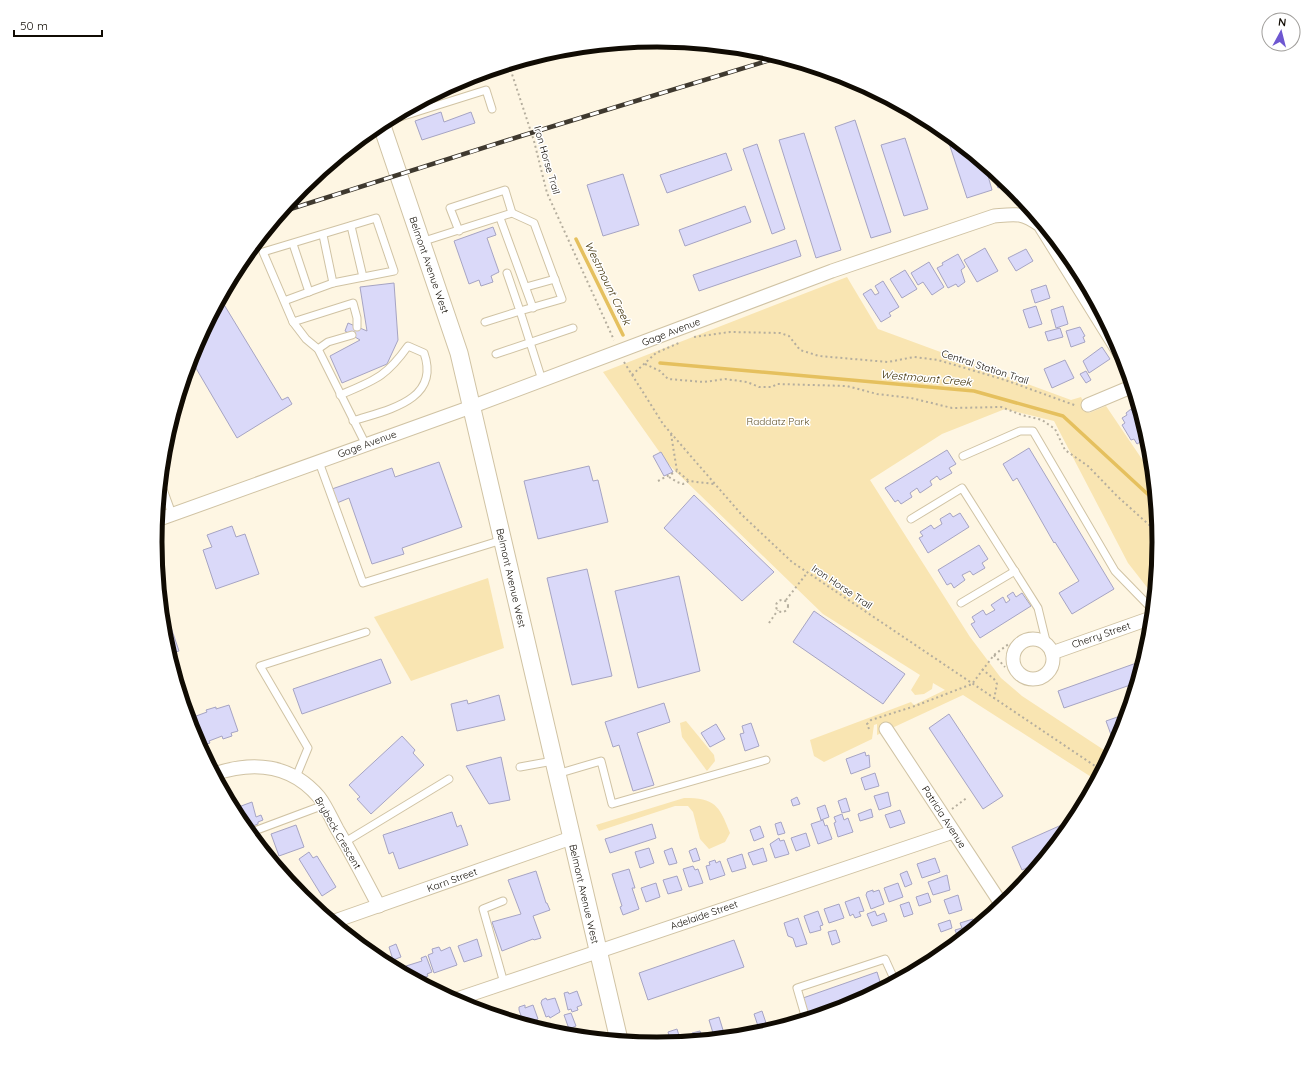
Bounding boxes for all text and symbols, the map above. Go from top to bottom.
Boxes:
scale bar [14,12,102,38]
north arrow [1261,12,1301,52]
text: N [1277,15,1287,30]
text: 50 m [20,18,48,33]
street label: Iron Horse Trail [531,124,563,196]
street label: Belmont Avenue West [406,215,452,316]
water label: Westmount Creek [582,239,635,328]
street label: Gage Avenue [640,315,702,349]
street label: Central Station Trail [940,347,1030,387]
water label: Westmount Creek [880,367,973,389]
park label: Raddatz Park [746,415,810,428]
street label: Gage Avenue [336,427,399,461]
street label: Belmont Avenue West [493,527,529,630]
street label: Iron Horse Trail [809,562,875,612]
street label: Cherry Street [1070,619,1133,651]
street label: Patricia Avenue [919,783,969,851]
street label: Brybeck Crescent [312,794,364,872]
street label: Belmont Avenue West [566,843,602,946]
street label: Karn Street [425,865,479,895]
street label: Adelaide Street [669,897,740,933]

